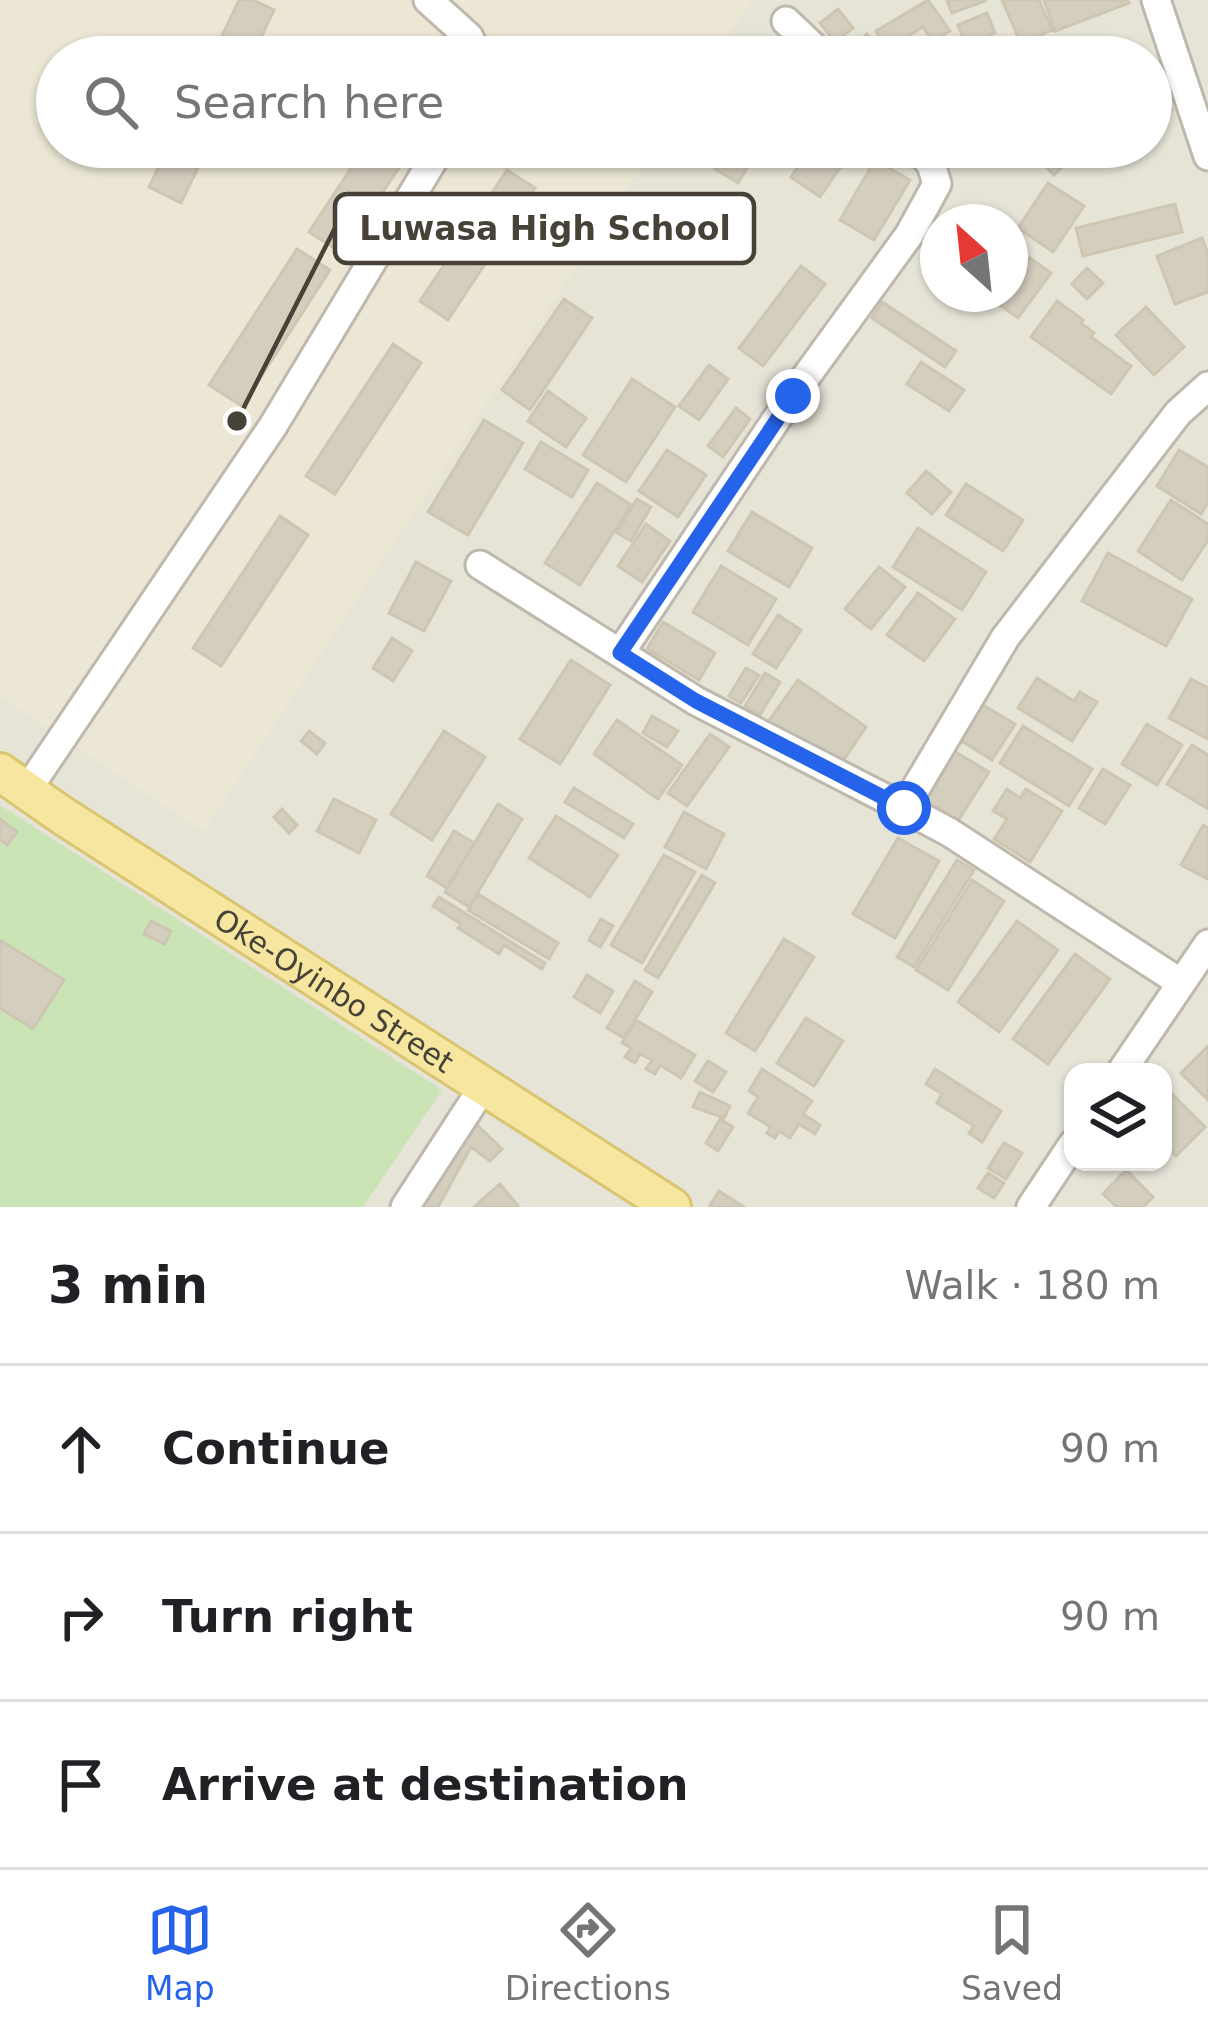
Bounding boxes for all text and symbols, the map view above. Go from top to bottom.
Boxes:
search box [36,36,1172,168]
icon: search [78,69,144,135]
text: Search here [174,76,444,129]
callout: Luwasa High School [335,194,754,263]
north arrow [920,204,1028,312]
text: Luwasa High School [359,209,731,248]
route end [766,369,820,423]
route start [877,781,931,835]
street label: Oke-Oyinbo Street [208,901,460,1080]
map controls [1064,1063,1172,1171]
button: layers [1064,1063,1172,1171]
text: 3 min [48,1256,208,1315]
text: Walk · 180 m [905,1263,1160,1308]
icon: ahead [48,1416,114,1482]
text: Continue [162,1422,390,1475]
text: 90 m [1060,1426,1160,1471]
icon: right [48,1584,114,1650]
text: Turn right [162,1590,413,1643]
text: 90 m [1060,1594,1160,1639]
icon: arrive [48,1752,114,1818]
text: Arrive at destination [162,1758,688,1811]
tab: Map [145,1897,215,2008]
tab: Directions [505,1897,671,2008]
tab: Saved [961,1897,1063,2008]

